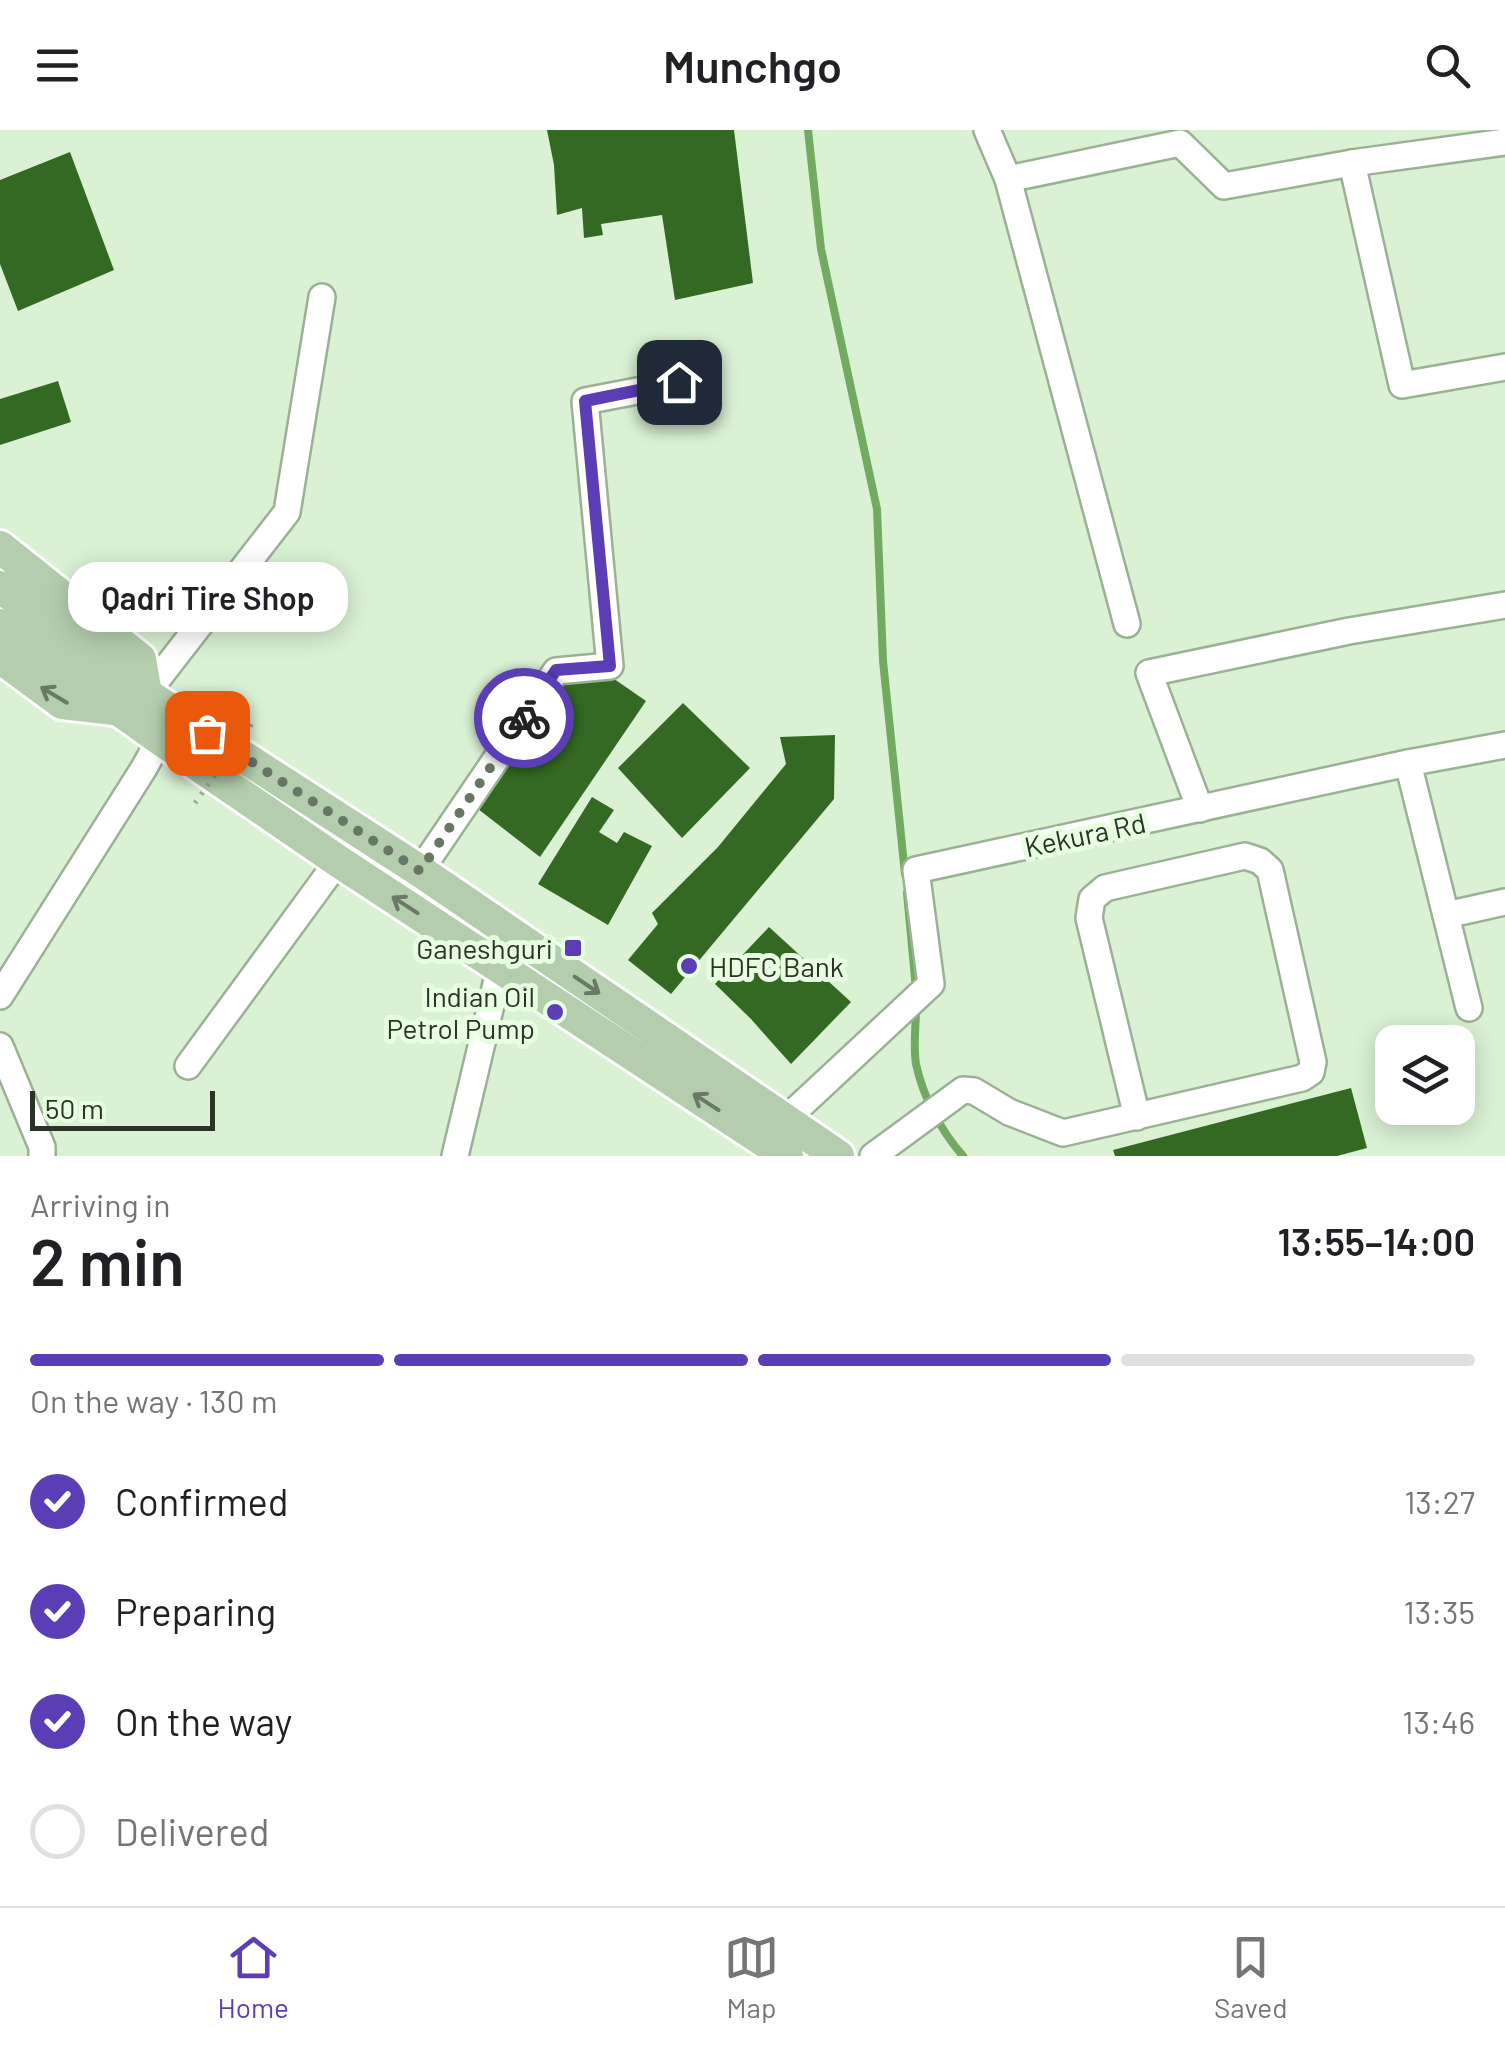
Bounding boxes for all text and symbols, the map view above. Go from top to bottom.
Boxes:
icon: menu [30,38,85,93]
text: Munchgo [663,38,842,92]
icon: search [1420,38,1475,93]
pin [637,340,722,425]
icon: home [652,355,707,410]
callout: Qadri Tire Shop [67,563,347,633]
text: Qadri Tire Shop [101,578,315,616]
courier [474,668,574,768]
one-way arrow [41,685,69,705]
pin [165,691,250,776]
icon: bike [497,691,552,746]
icon: bag [180,706,235,761]
street label: Kekura Rd [1021,805,1149,863]
one-way arrow [391,894,420,915]
place label: Ganeshguri [416,931,553,965]
marker: Ganeshguri [562,937,584,959]
place label: HDFC Bank [709,949,844,983]
marker: HDFC Bank [678,955,700,977]
one-way arrow [573,974,601,995]
place label: Indian Oil Petrol Pump [386,979,535,1045]
marker: Indian Oil Petrol Pump [544,1001,566,1023]
map controls [1375,1025,1475,1125]
button: layers [1375,1025,1475,1125]
scale bar [30,1086,215,1130]
text: 50 m [45,1091,104,1125]
one-way arrow [693,1092,720,1112]
text: Arriving in [30,1185,170,1223]
text: 13:55–14:00 [1278,1218,1475,1264]
text: 2 min [30,1221,185,1299]
text: On the way · 130 m [30,1381,277,1419]
icon: check [30,1474,85,1529]
text: Confirmed [115,1478,288,1524]
text: 13:27 [1404,1482,1475,1520]
icon: check [30,1584,85,1639]
text: Preparing [115,1588,276,1634]
text: 13:35 [1404,1592,1475,1630]
icon: check [30,1694,85,1749]
text: On the way [115,1698,292,1744]
text: 13:46 [1402,1702,1475,1740]
text: Delivered [115,1808,269,1854]
tab: Home [218,1930,289,2024]
tab: Map [724,1930,779,2024]
tab: Saved [1214,1930,1287,2024]

